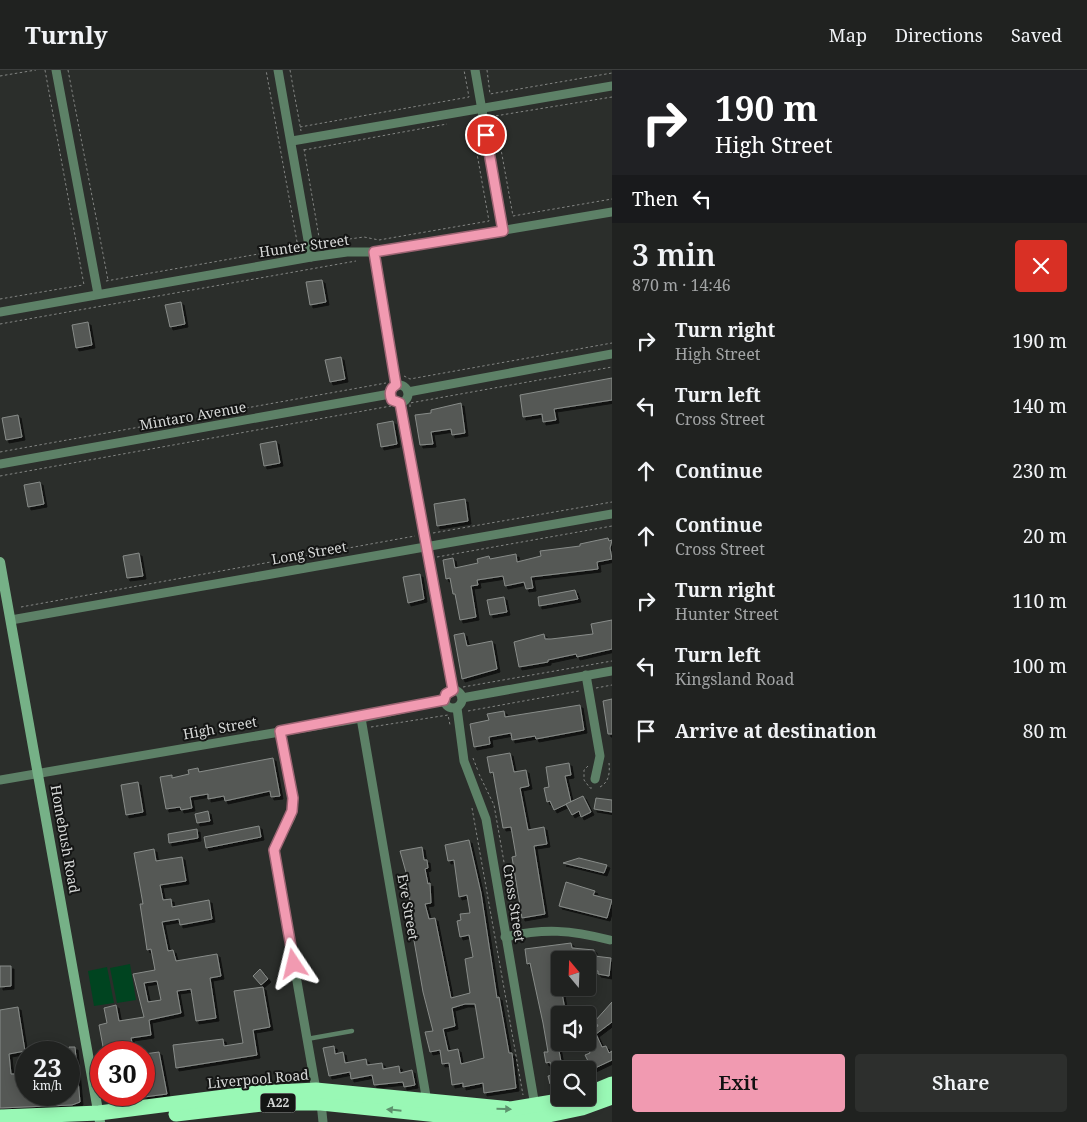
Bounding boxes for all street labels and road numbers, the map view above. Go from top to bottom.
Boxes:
street label: Hunter Street [258,230,350,261]
street label: Mintaro Avenue [138,397,248,434]
street label: Long Street [270,537,348,568]
street label: High Street [181,712,258,743]
street label: Homebush Road [47,783,84,895]
street label: Cross Street [499,863,530,943]
street label: Eve Street [393,872,424,942]
street label: Liverpool Road [206,1065,310,1092]
road number: A22 [260,1094,296,1112]

